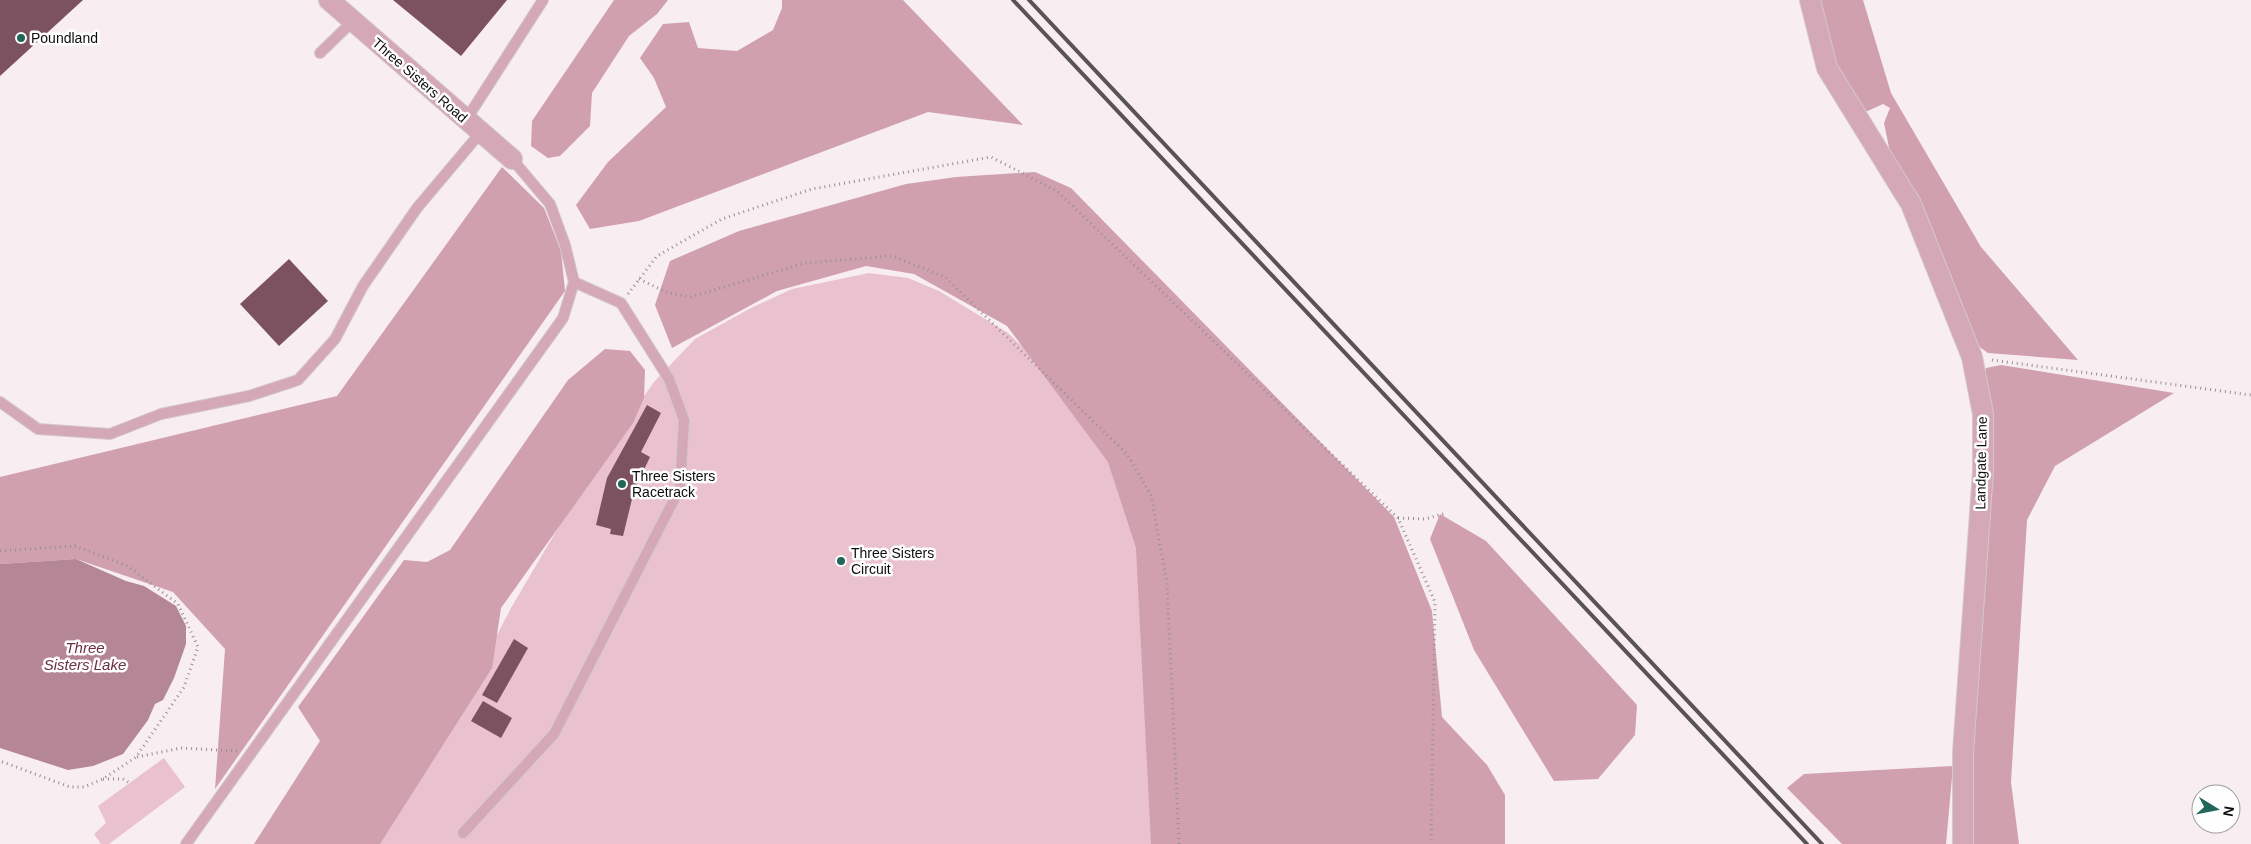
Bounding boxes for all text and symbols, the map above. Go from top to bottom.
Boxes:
place label: Poundland [31,30,98,46]
marker: Poundland [15,32,27,44]
street label: Three Sisters Road [369,34,471,126]
street label: Landgate Lane [1972,416,1990,510]
place label: Three Sisters Racetrack [632,468,715,500]
marker: Three Sisters Racetrack [616,478,628,490]
place label: Three Sisters Circuit [851,545,934,577]
marker: Three Sisters Circuit [835,555,847,567]
water label: Three Sisters Lake [44,639,126,673]
north arrow [2191,784,2241,834]
text: N [2220,805,2238,818]

